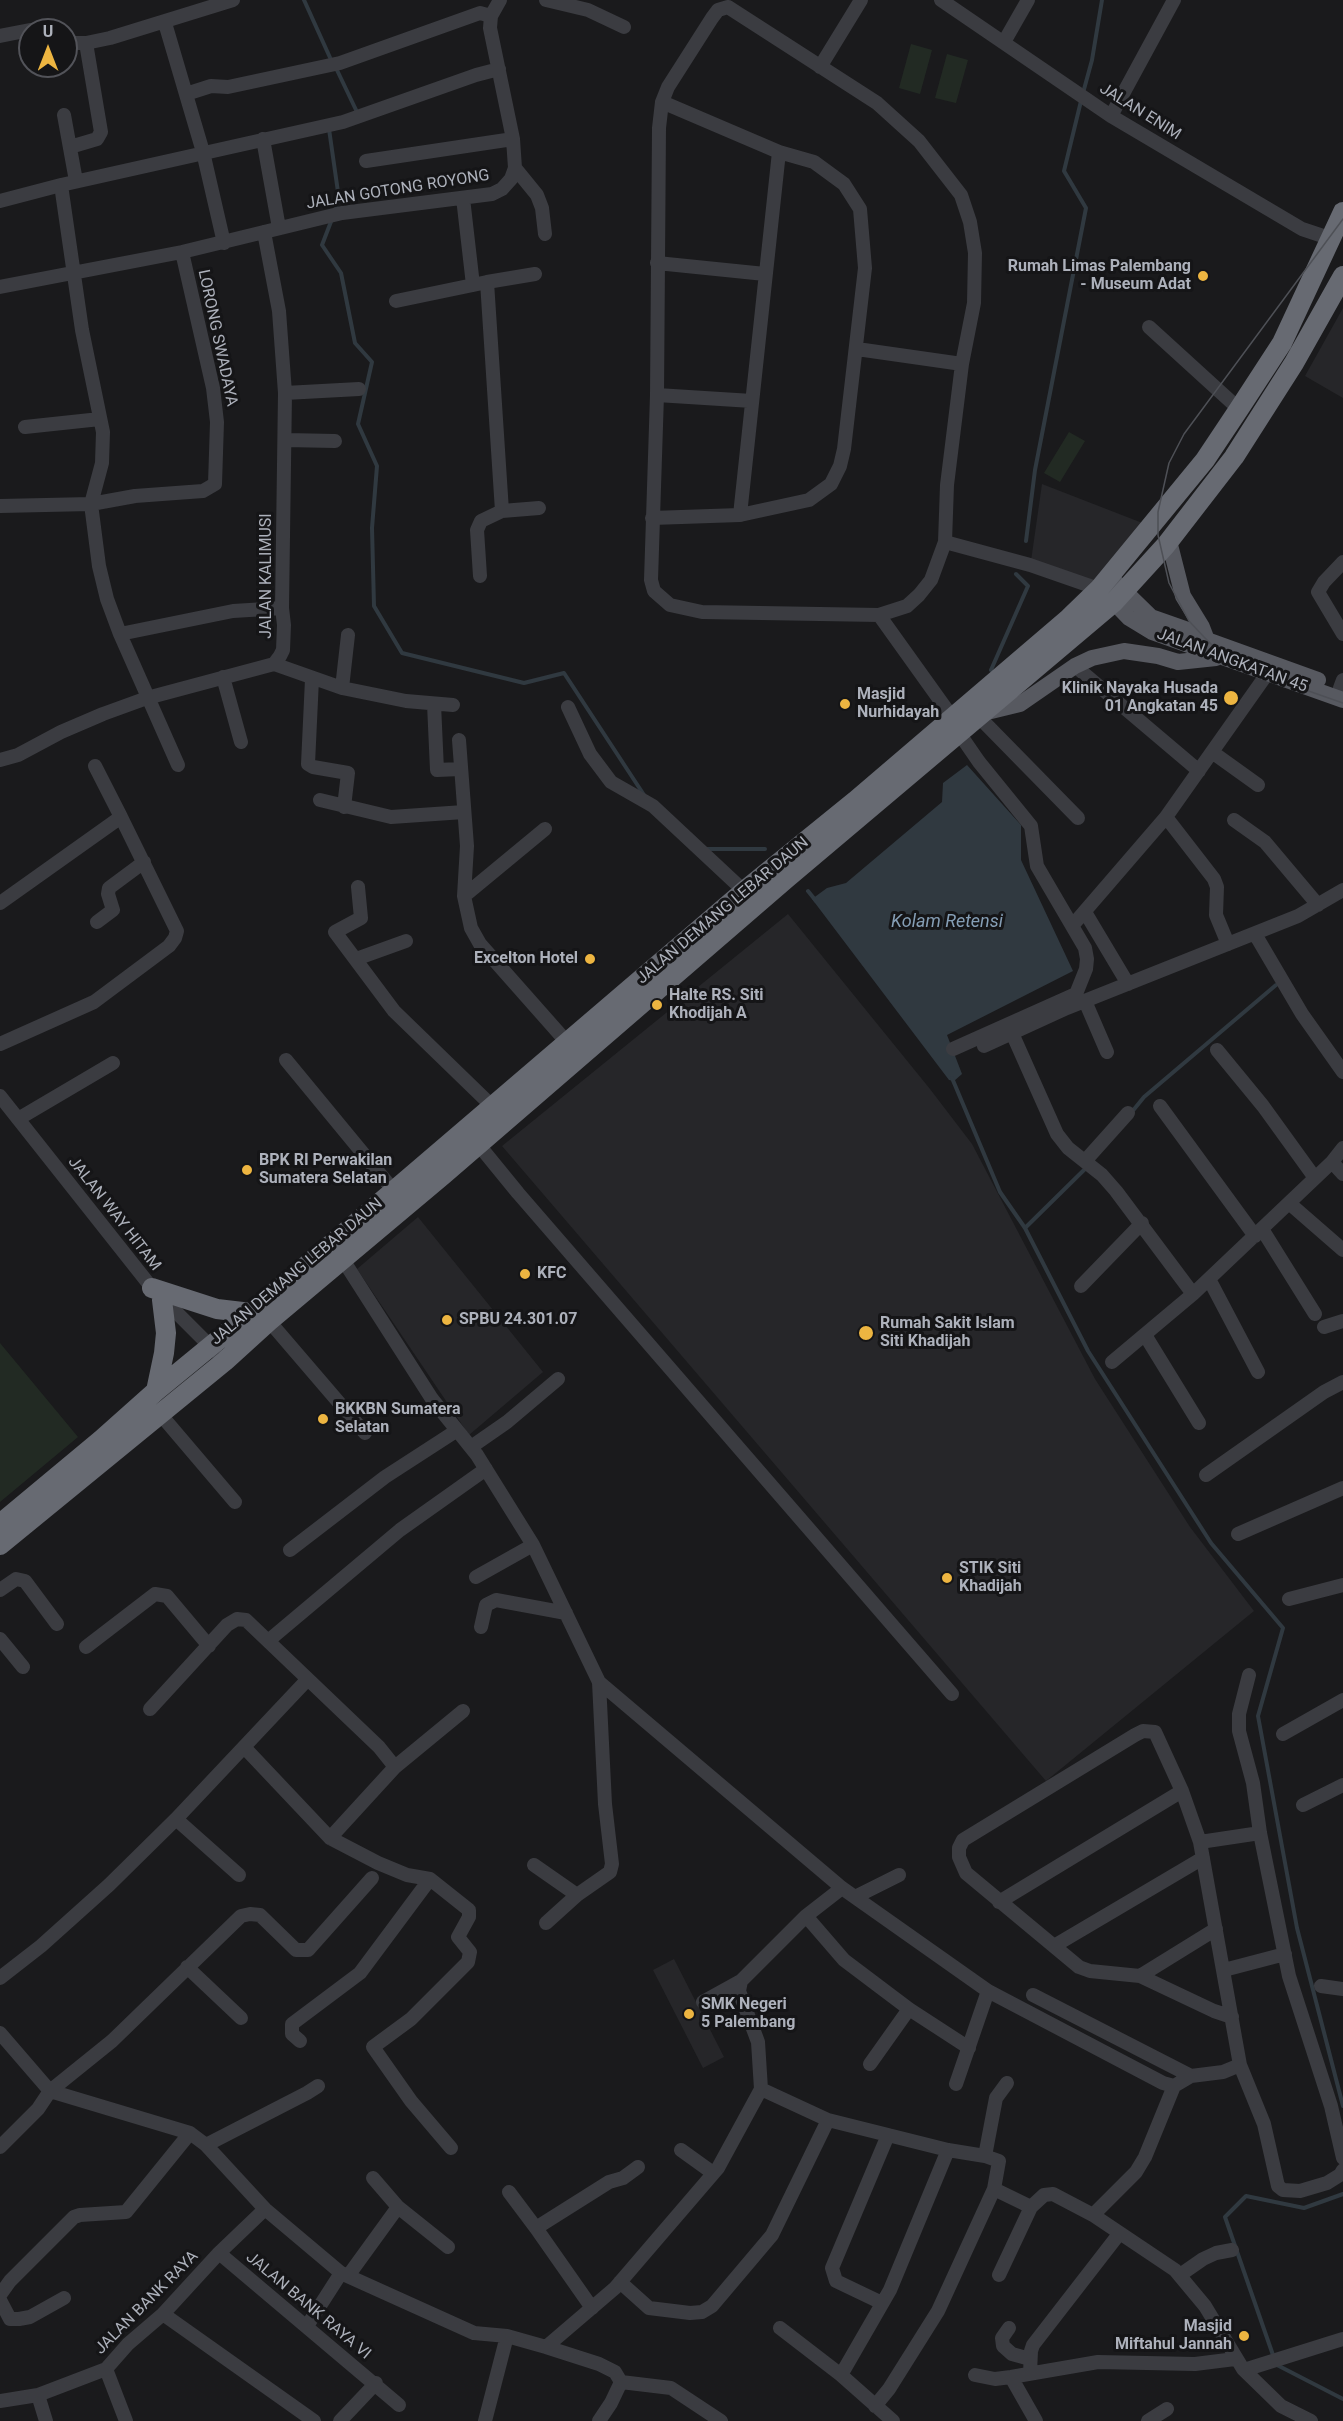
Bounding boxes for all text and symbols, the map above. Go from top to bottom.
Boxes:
north arrow [18,18,78,78]
text: U [43,22,53,41]
street label: JALAN ENIM [1096,79,1184,145]
street label: JALAN GOTONG ROYONG [305,166,491,214]
place label: Rumah Limas Palembang - Museum Adat [1008,257,1191,295]
street label: LORONG SWADAYA [193,268,241,408]
marker: Rumah Limas Palembang - Museum Adat [1196,269,1210,283]
street label: JALAN KALIMUSI [257,513,277,639]
street label: JALAN ANGKATAN 45 [1154,625,1310,697]
place label: Klinik Nayaka Husada 01 Angkatan 45 [1062,679,1218,717]
place label: Masjid Nurhidayah [857,685,939,723]
marker: Klinik Nayaka Husada 01 Angkatan 45 [1222,689,1240,707]
marker: Masjid Nurhidayah [838,697,852,711]
street label: JALAN DEMANG LEBAR DAUN [633,833,813,989]
water label: Kolam Retensi [891,911,1003,933]
place label: Excelton Hotel [474,949,578,969]
marker: Excelton Hotel [583,952,597,966]
place label: Halte RS. Siti Khodijah A [669,986,764,1024]
marker: Halte RS. Siti Khodijah A [650,998,664,1012]
place label: BPK RI Perwakilan Sumatera Selatan [259,1151,392,1189]
street label: JALAN WAY HITAM [63,1153,165,1275]
marker: BPK RI Perwakilan Sumatera Selatan [240,1163,254,1177]
street label: JALAN DEMANG LEBAR DAUN [207,1194,387,1350]
place label: KFC [537,1264,566,1284]
marker: KFC [518,1267,532,1281]
place label: SPBU 24.301.07 [459,1310,577,1330]
marker: SPBU 24.301.07 [440,1313,454,1327]
place label: Rumah Sakit Islam Siti Khadijah [880,1314,1015,1352]
marker: Rumah Sakit Islam Siti Khadijah [857,1324,875,1342]
place label: BKKBN Sumatera Selatan [335,1400,460,1438]
marker: BKKBN Sumatera Selatan [316,1412,330,1426]
place label: STIK Siti Khadijah [959,1559,1022,1597]
marker: STIK Siti Khadijah [940,1571,954,1585]
place label: SMK Negeri 5 Palembang [701,1995,795,2033]
marker: SMK Negeri 5 Palembang [682,2007,696,2021]
street label: JALAN BANK RAYA [91,2247,203,2359]
street label: JALAN BANK RAYA VI [242,2248,374,2364]
place label: Masjid Miftahul Jannah [1115,2317,1232,2355]
marker: Masjid Miftahul Jannah [1237,2329,1251,2343]

